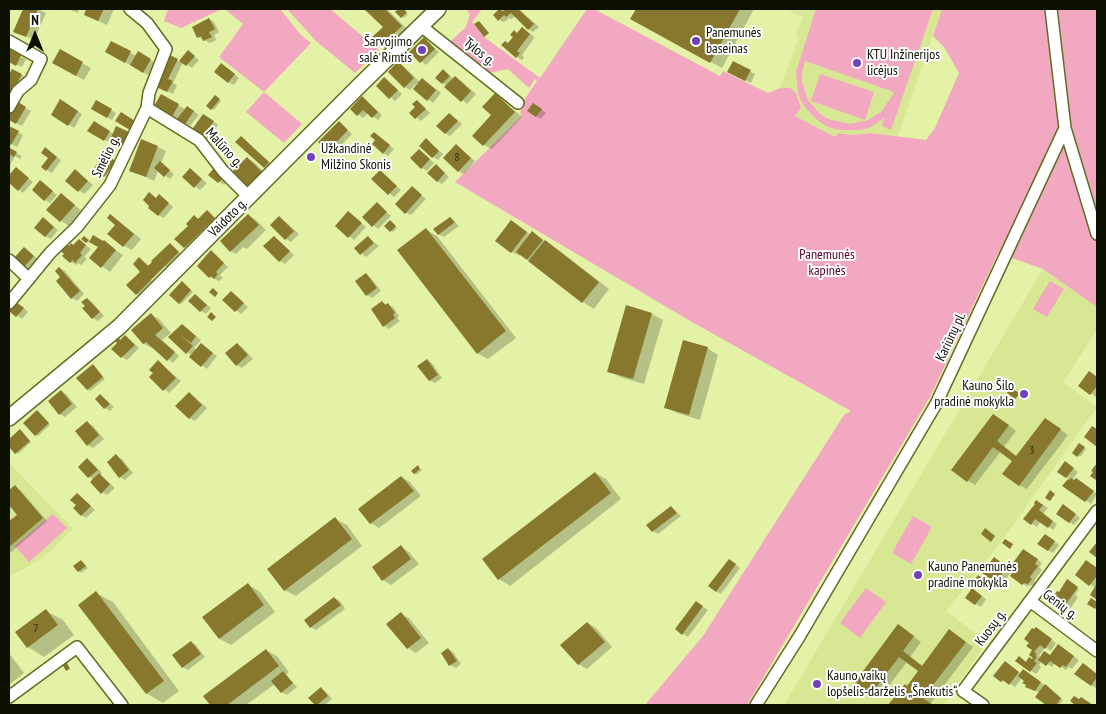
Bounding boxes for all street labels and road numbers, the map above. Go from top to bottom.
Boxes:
street label: Tylos g. [460,34,498,70]
street label: Malūno g. [202,125,246,171]
street label: Smėlio g. [88,133,124,181]
street label: Vaidoto g. [205,195,251,241]
street label: Kariūnų pl. [932,310,970,364]
street label: Genių g. [1039,586,1081,624]
street label: Kuosų g. [972,607,1010,649]

